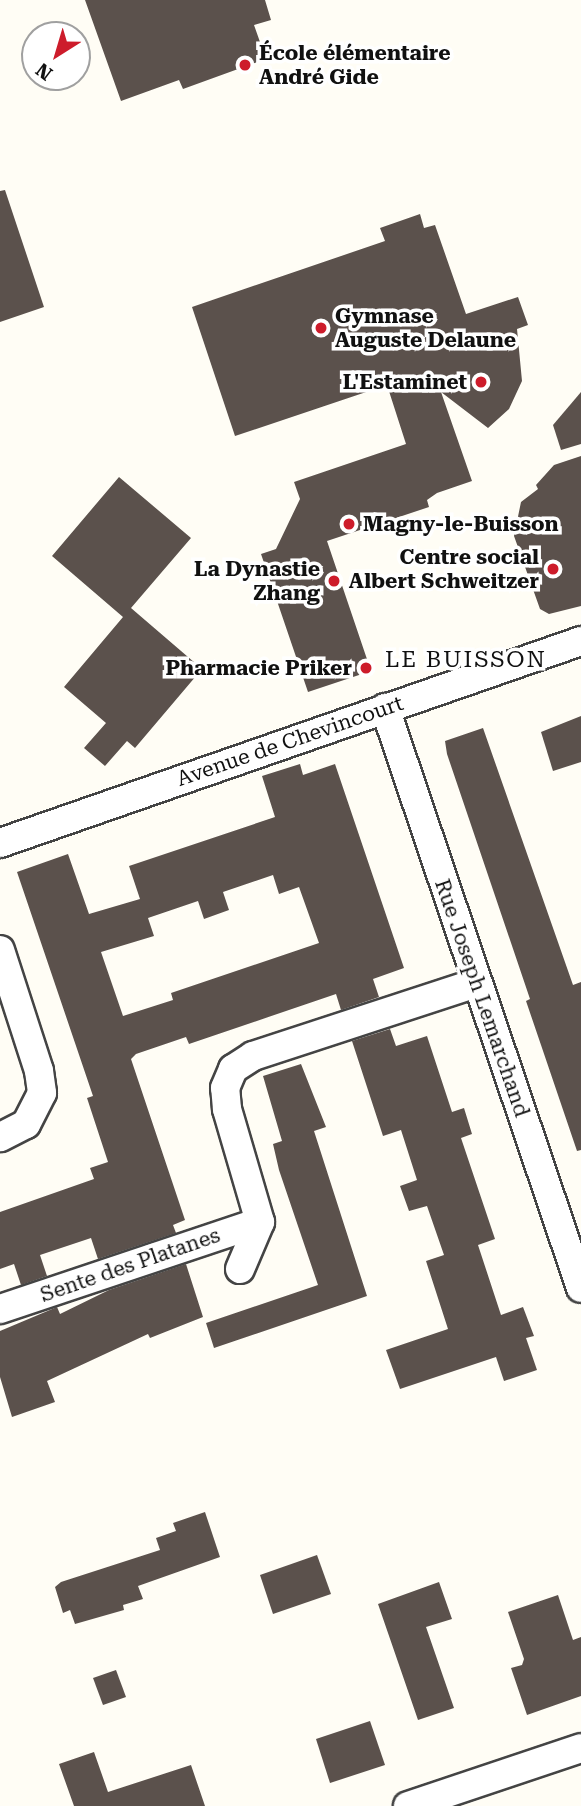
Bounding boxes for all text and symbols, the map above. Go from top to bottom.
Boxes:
north arrow [21,21,91,91]
place label: École élémentaire André Gide [259,40,451,90]
marker: École élémentaire André Gide [237,57,253,73]
text: N [32,58,57,85]
place label: Gymnase Auguste Delaune [335,303,516,353]
marker: Gymnase Auguste Delaune [313,320,329,336]
place label: L'Estaminet [343,369,467,395]
marker: L'Estaminet [473,374,489,390]
place label: Magny-le-Buisson [363,511,559,537]
marker: Magny-le-Buisson [341,516,357,532]
place label: Centre social Albert Schweitzer [349,544,539,594]
place label: La Dynastie Zhang [194,556,320,606]
marker: Centre social Albert Schweitzer [545,561,561,577]
marker: La Dynastie Zhang [326,573,342,589]
district label: LE BUISSON [386,646,546,674]
place label: Pharmacie Priker [165,655,352,681]
marker: Pharmacie Priker [358,660,374,676]
street label: Avenue de Chevincourt [173,690,407,792]
street label: Rue Joseph Lemarchand [429,876,535,1120]
street label: Sente des Platanes [37,1222,223,1308]

